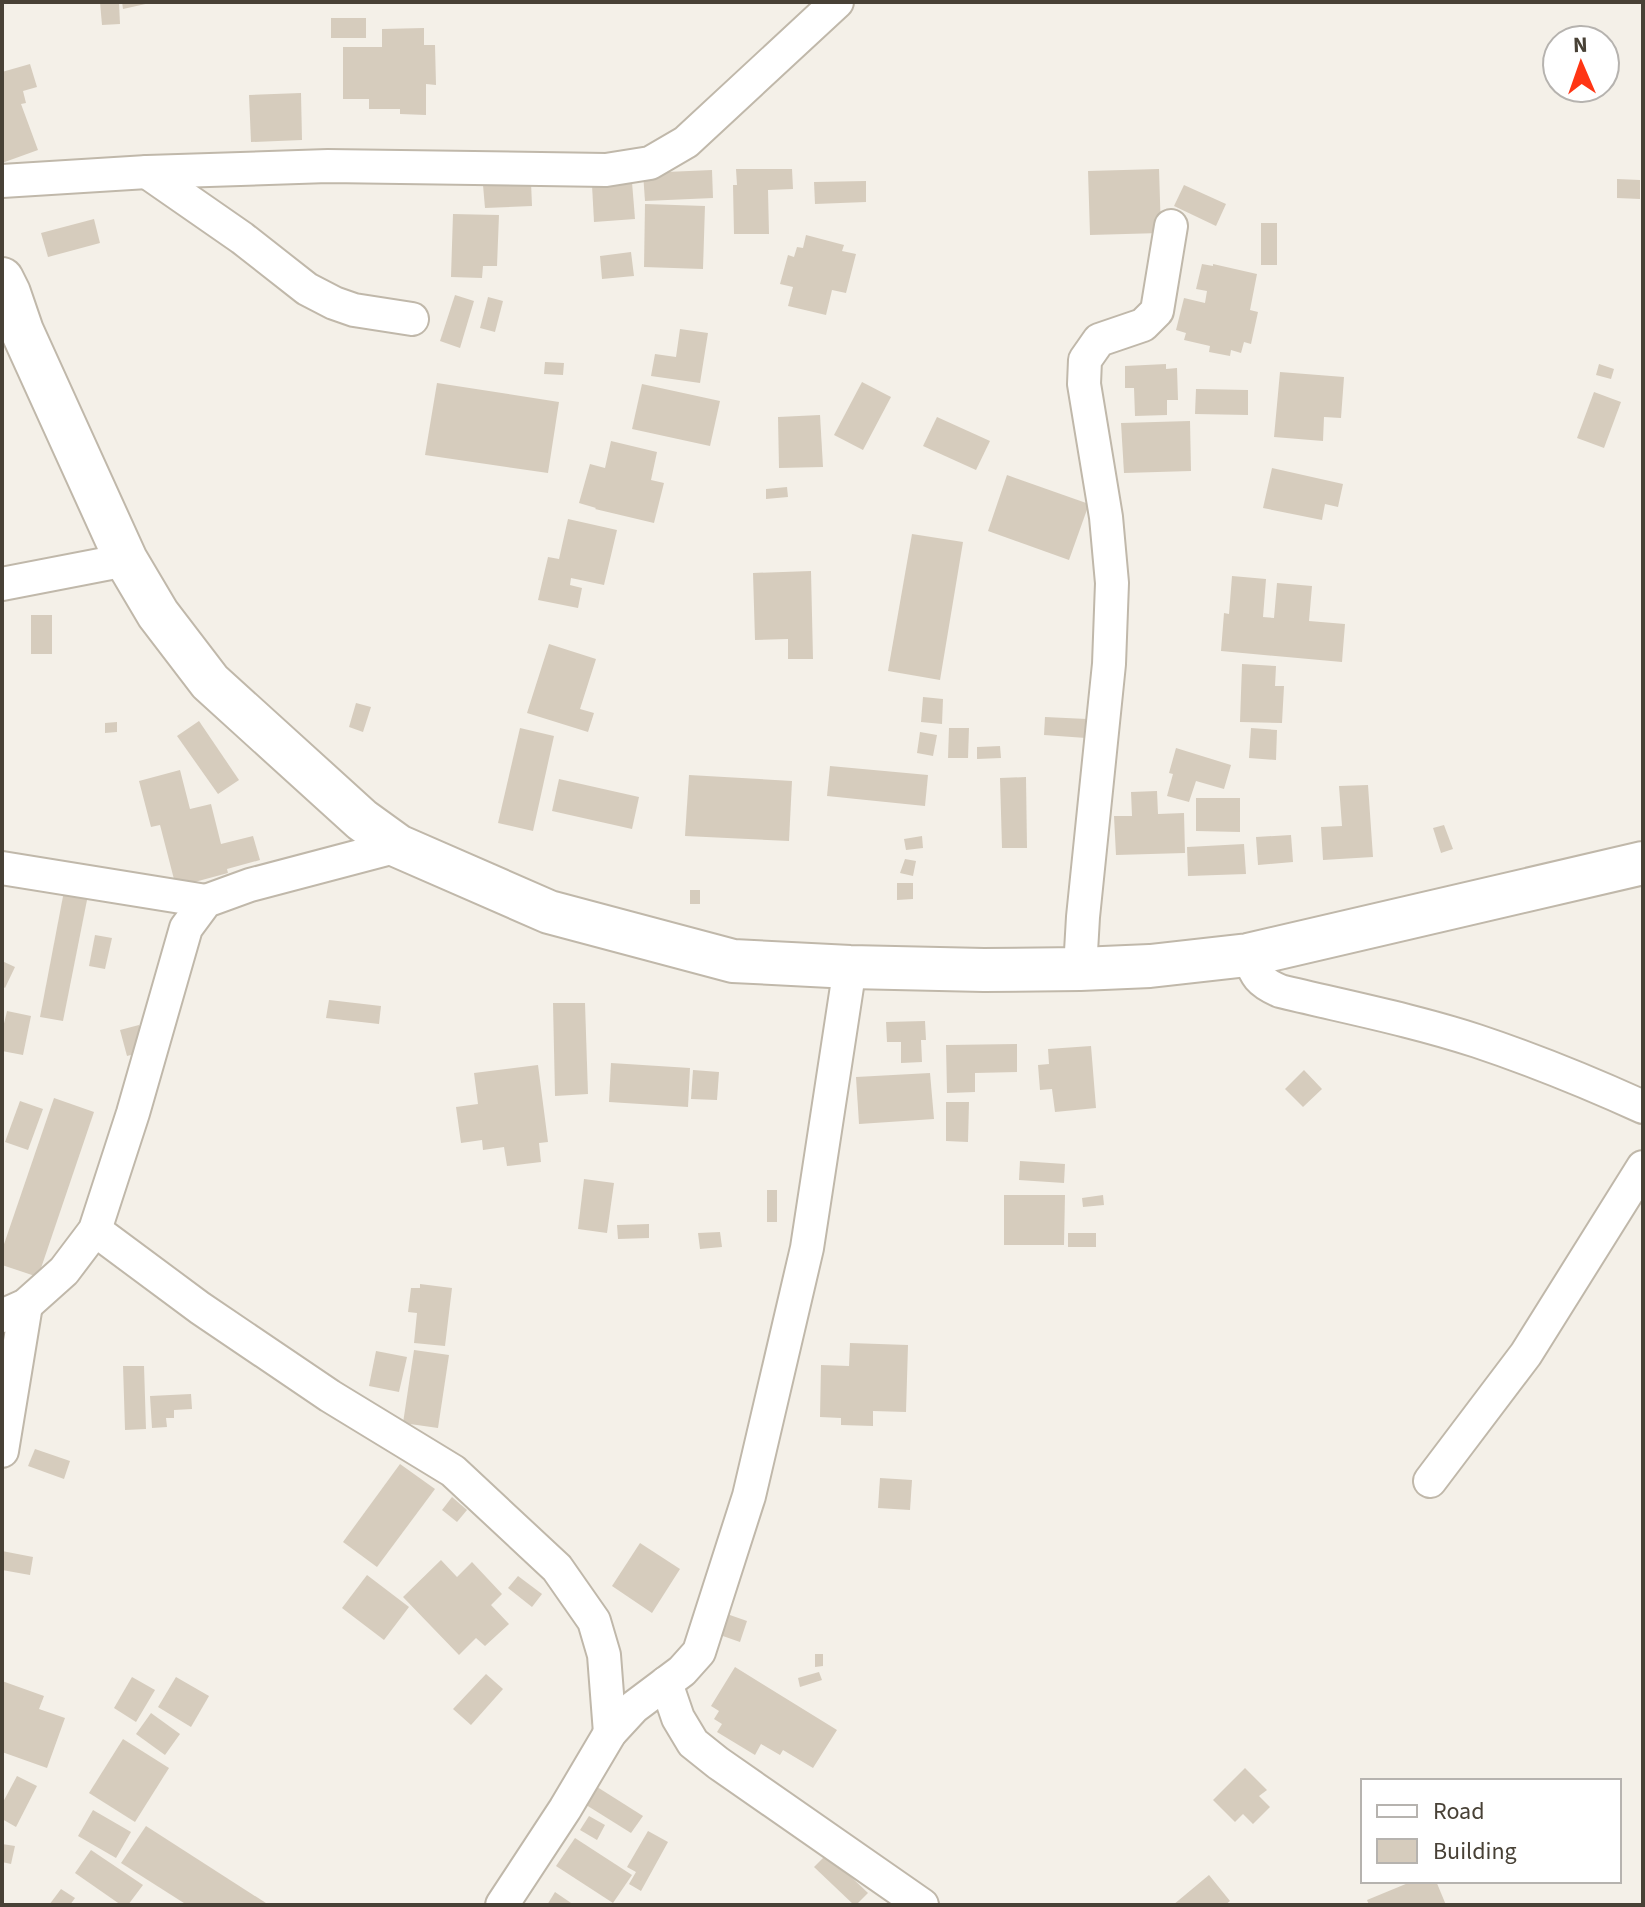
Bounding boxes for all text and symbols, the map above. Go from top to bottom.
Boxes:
north arrow [1541,24,1621,104]
text: N [1572,29,1588,61]
legend [1361,1779,1621,1883]
text: Road [1433,1794,1485,1829]
text: Building [1433,1834,1517,1869]

